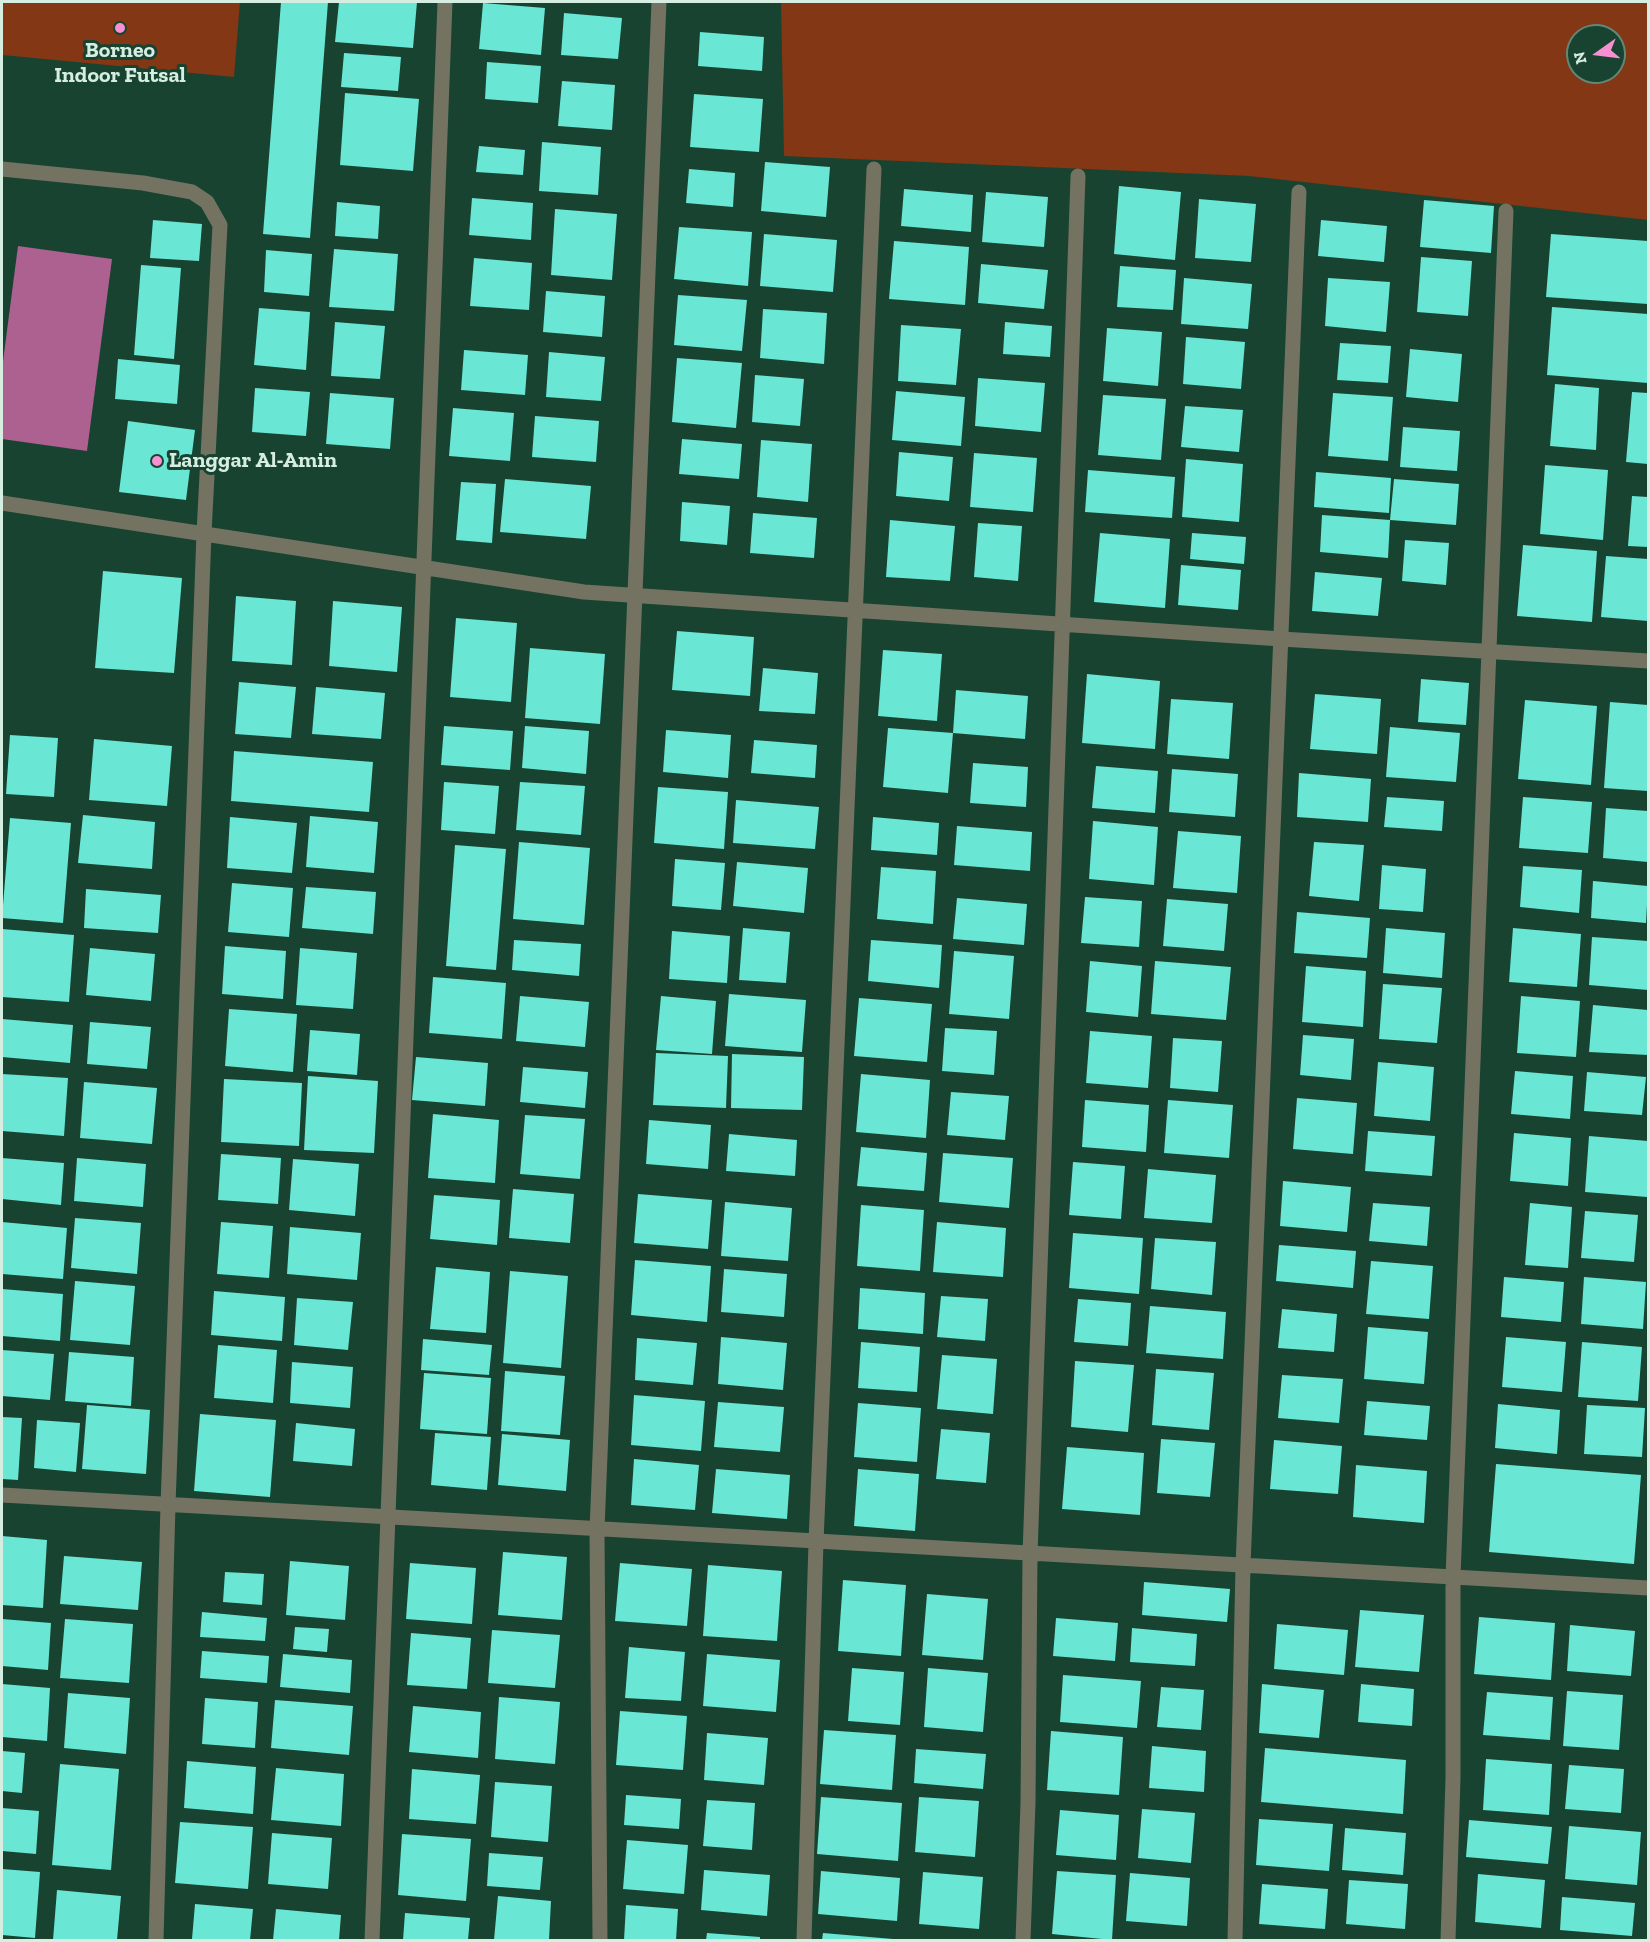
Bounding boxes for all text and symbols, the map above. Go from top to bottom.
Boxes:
marker: Borneo Indoor Futsal [113,21,127,35]
north arrow [1566,24,1626,84]
place label: Borneo Indoor Futsal [54,38,186,90]
text: N [1569,50,1591,66]
place label: Langgar Al-Amin [169,448,337,474]
marker: Langgar Al-Amin [150,454,164,468]

